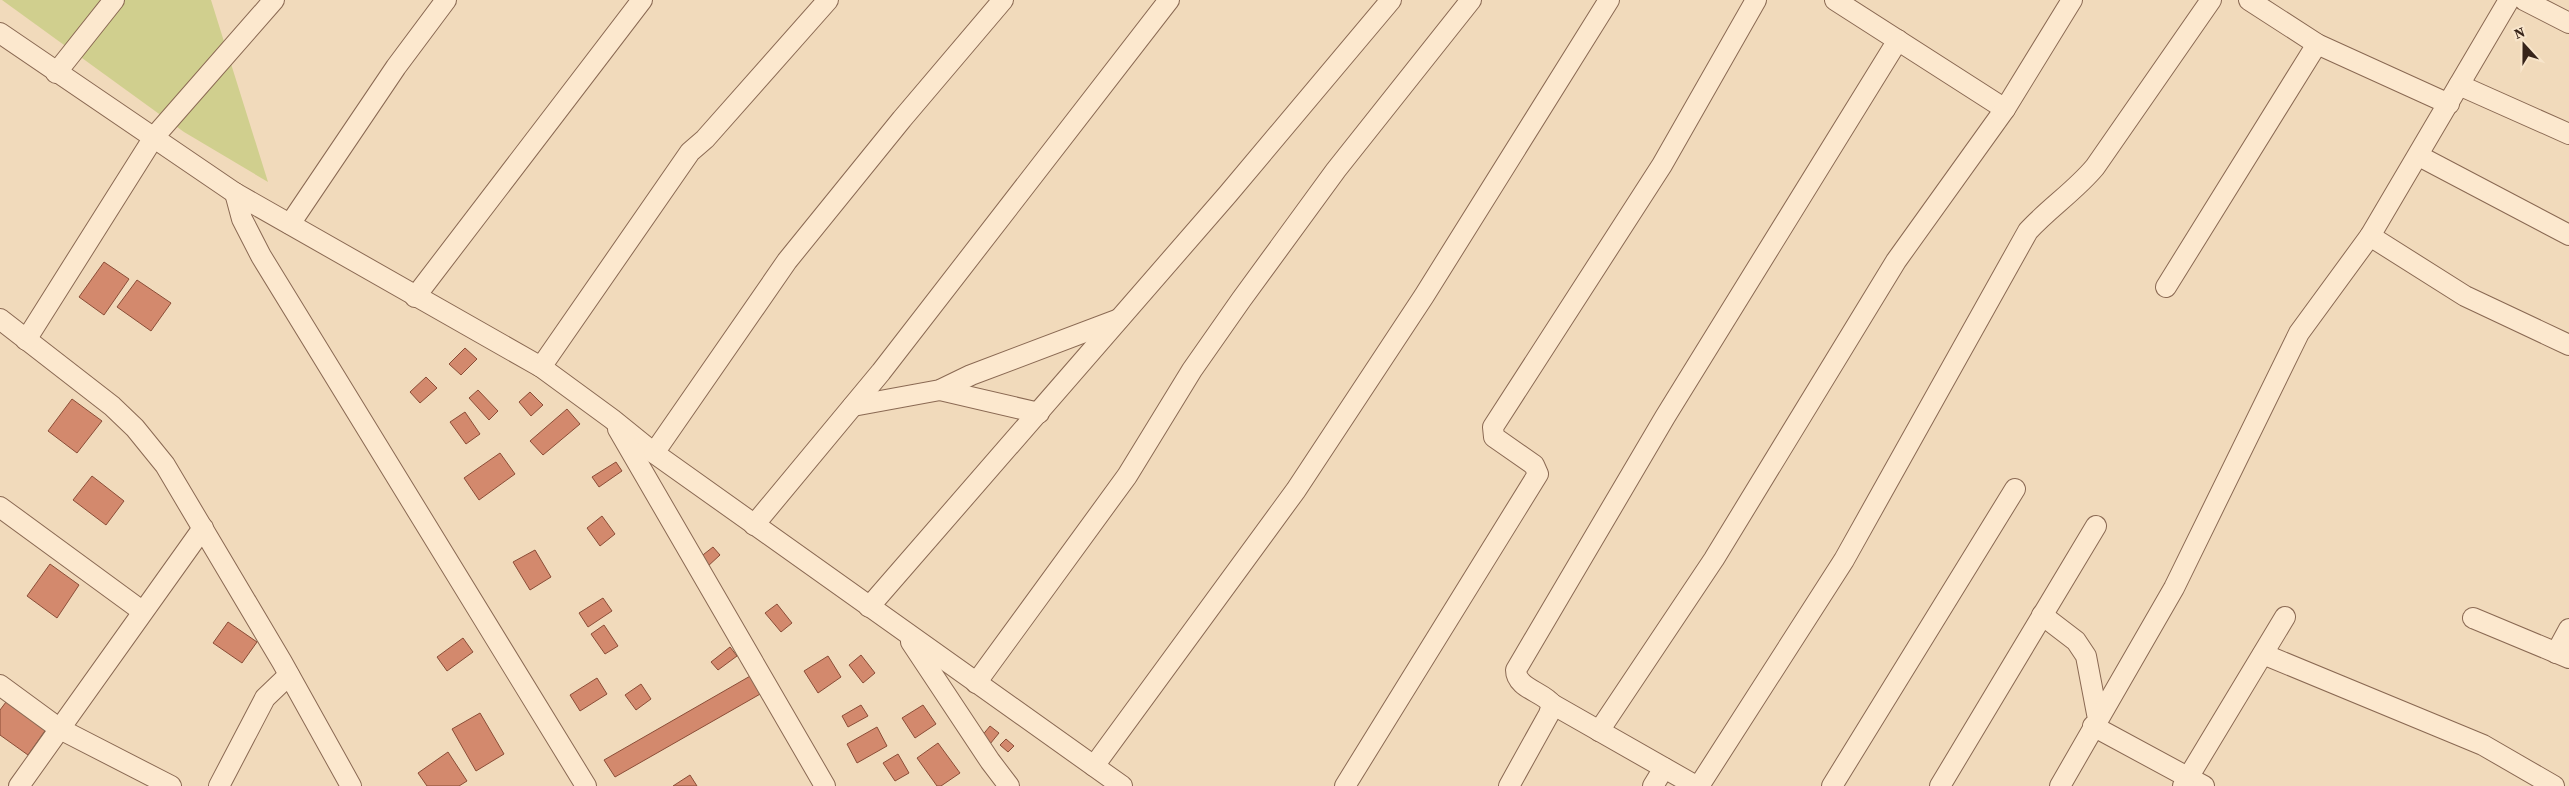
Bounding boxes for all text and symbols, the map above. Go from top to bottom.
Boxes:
north arrow [2499,20,2549,70]
text: N [2511,22,2528,44]

